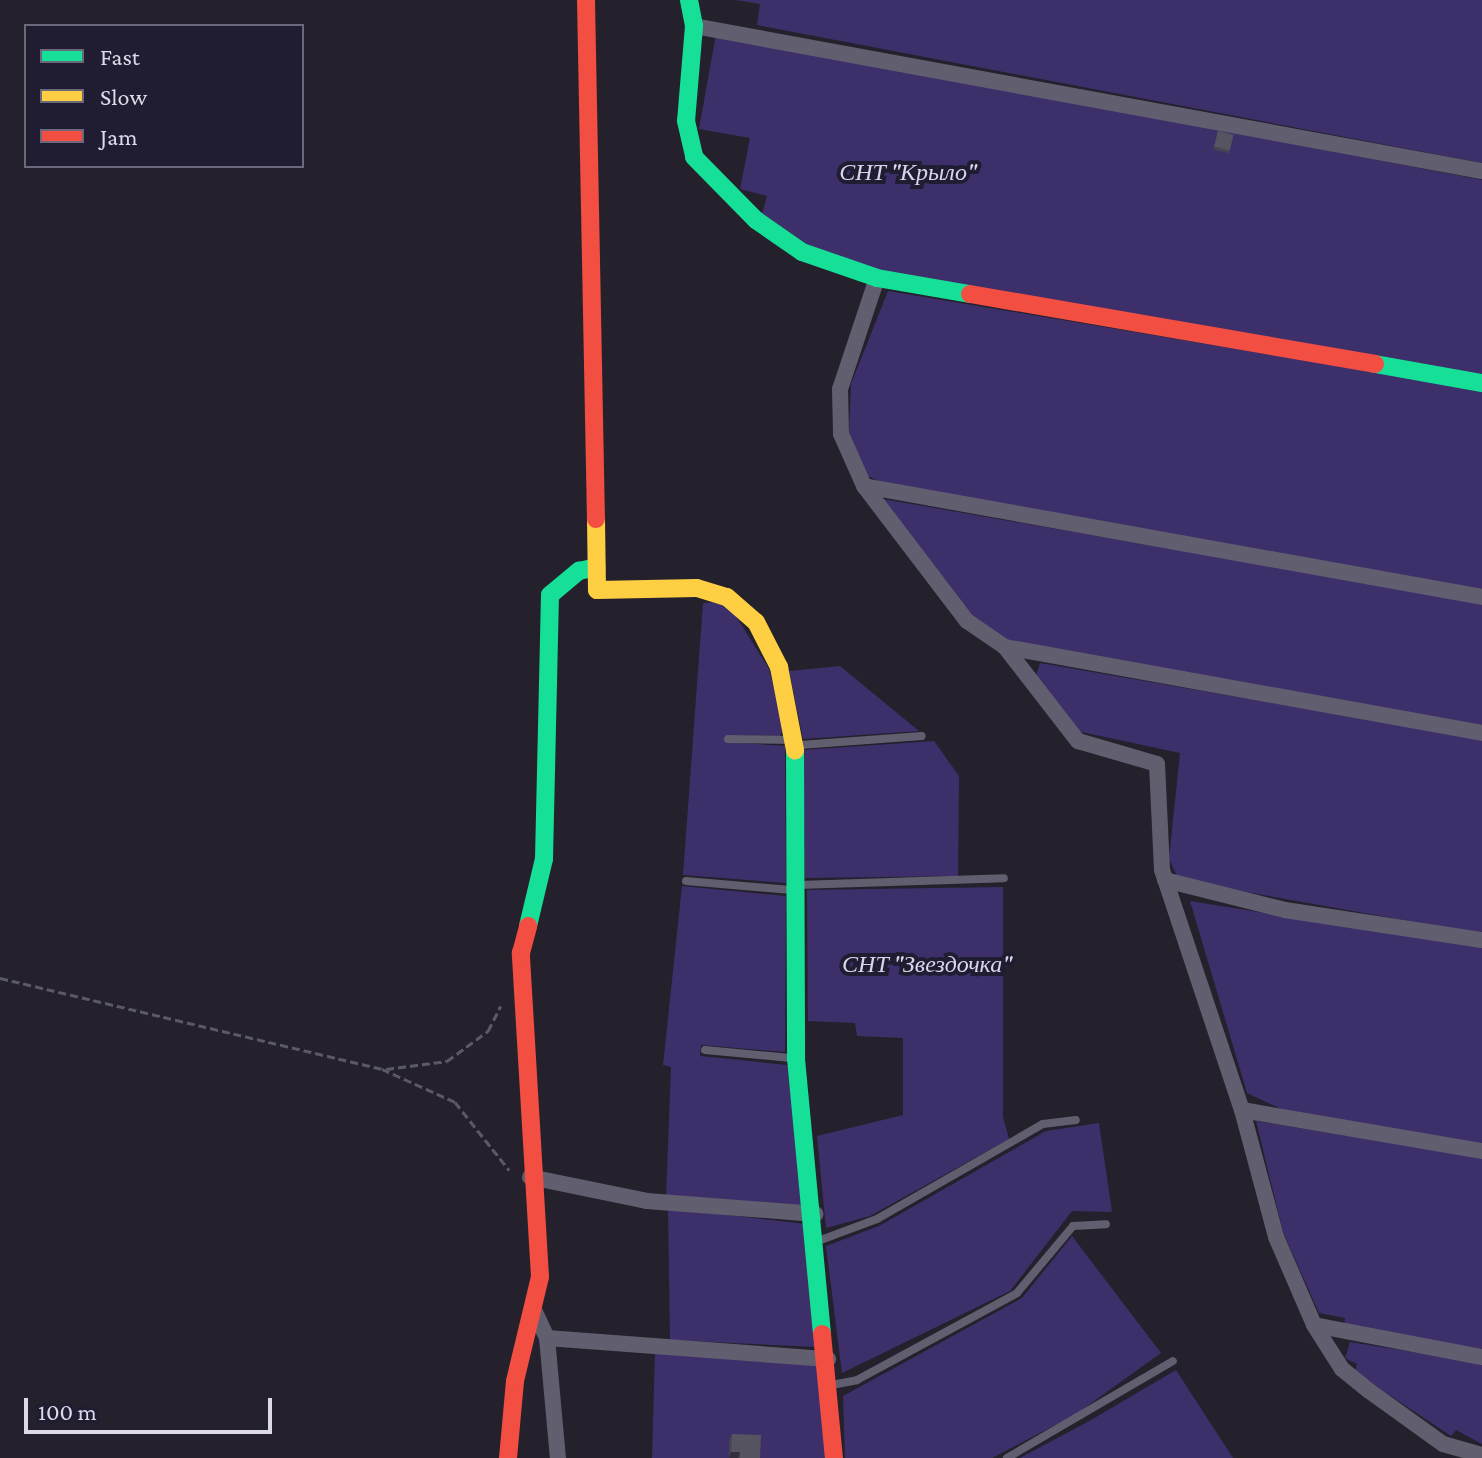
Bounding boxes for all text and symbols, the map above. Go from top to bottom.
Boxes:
legend [24,24,304,168]
text: Fast [100,43,140,70]
text: Slow [100,83,147,110]
text: Jam [100,123,138,150]
park label: СНТ "Крыло" [839,158,977,186]
park label: СНТ "Звездочка" [842,950,1012,978]
scale bar [28,1382,276,1432]
text: 100 m [38,1398,97,1425]

